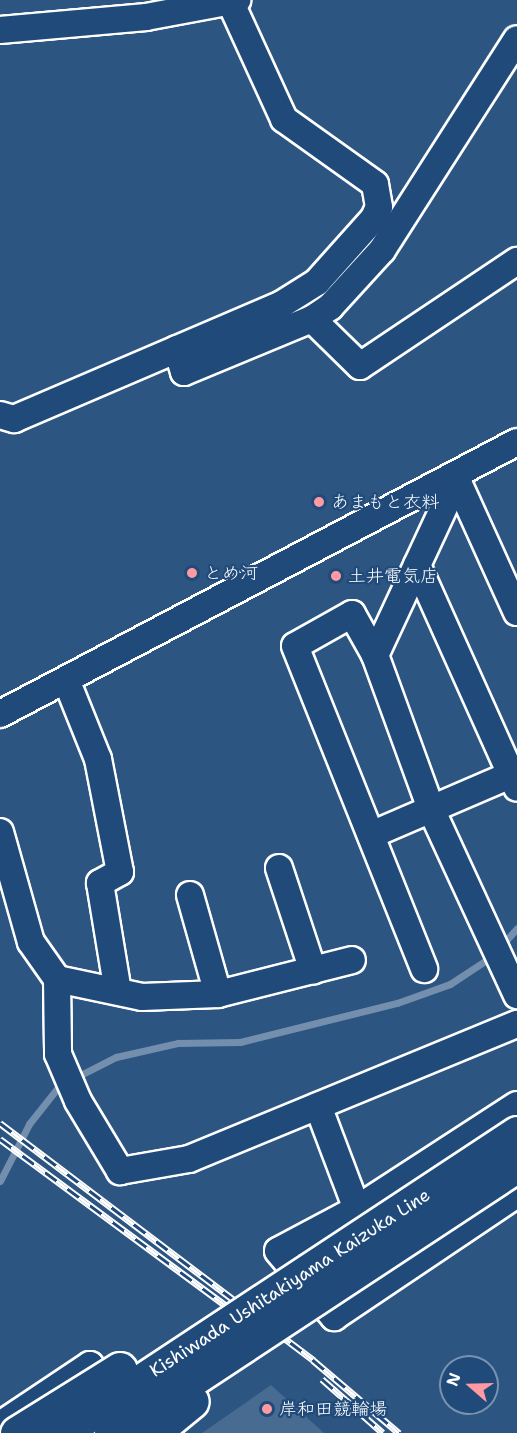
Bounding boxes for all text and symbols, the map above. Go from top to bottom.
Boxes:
place label: あまもと衣料 [331,491,439,513]
marker: あまもと衣料 [312,495,326,509]
place label: とめ河 [204,562,258,584]
place label: 土井電気店 [348,565,438,587]
marker: とめ河 [185,566,199,580]
marker: 土井電気店 [329,569,343,583]
street label: Kishiwada Ushitakiyama Kaizuka Line [146,1184,434,1382]
north arrow [439,1355,499,1415]
text: N [441,1370,466,1389]
place label: 岸和田競輪場 [279,1398,387,1420]
marker: 岸和田競輪場 [260,1402,274,1416]

